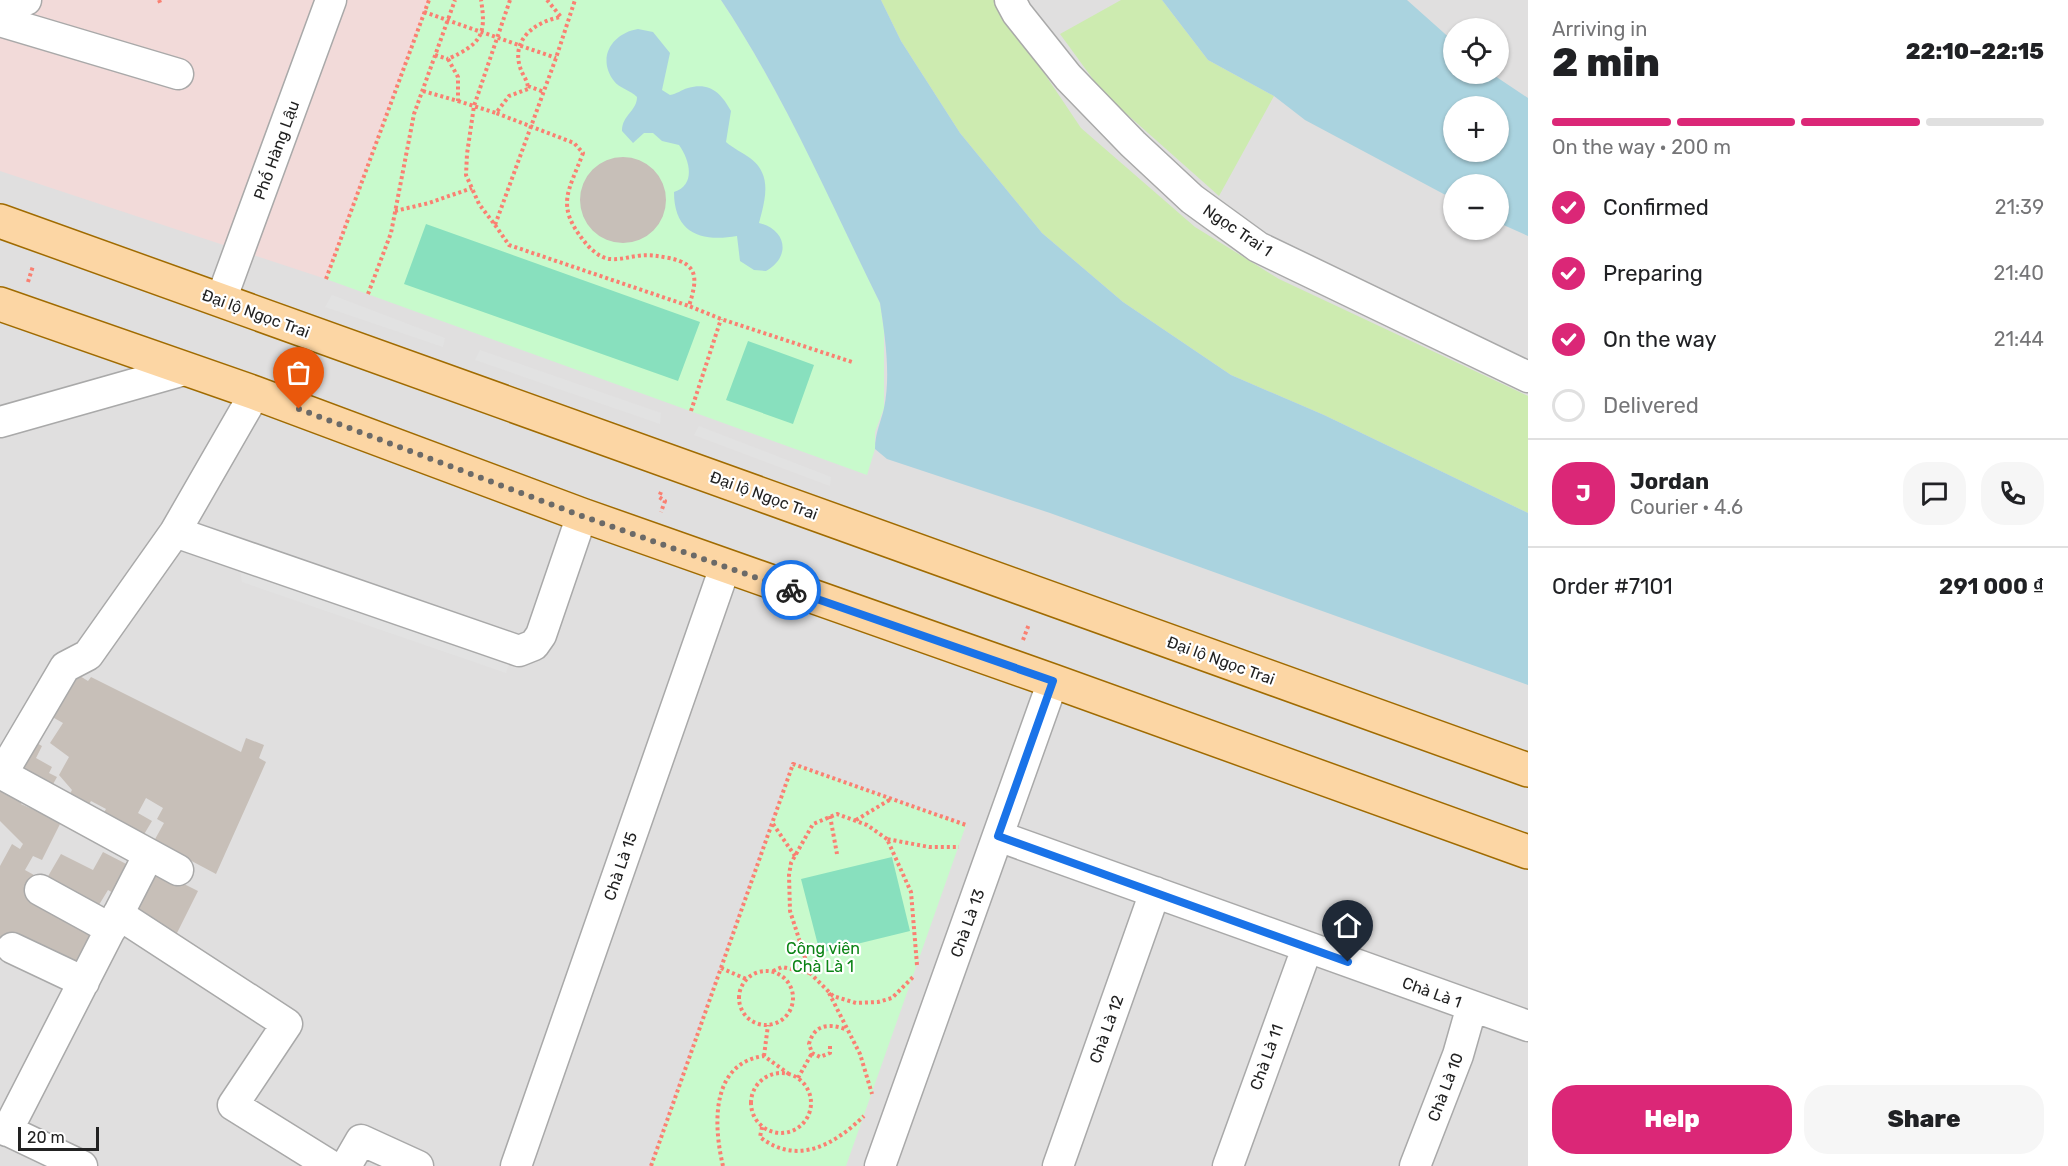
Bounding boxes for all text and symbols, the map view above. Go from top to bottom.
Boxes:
text: Arriving in [1552,17,1647,41]
map controls [1443,18,1509,240]
button: locate [1443,18,1509,84]
text: 22:10–22:15 [1906,38,2044,65]
text: 2 min [1552,40,1660,86]
button: + [1443,96,1509,162]
street label: Phố Hàng Lậu [248,98,303,202]
text: On the way · 200 m [1552,135,1731,159]
button: − [1443,174,1509,240]
icon: check [1552,191,1585,224]
text: Confirmed [1603,194,1709,221]
text: 21:39 [1995,195,2044,219]
street label: Ngọc Trai 1 [1200,200,1276,260]
icon: check [1552,257,1585,290]
text: Preparing [1603,260,1703,287]
text: 21:40 [1993,261,2044,285]
street label: Đại lộ Ngọc Trai [199,285,312,342]
icon: check [1552,323,1585,356]
text: On the way [1603,326,1717,353]
text: 21:44 [1994,327,2044,351]
pin [273,347,324,409]
icon: bag [282,356,315,389]
text: Delivered [1603,392,1699,419]
button: chat [1903,462,1966,525]
button: phone [1981,462,2044,525]
street label: Đại lộ Ngọc Trai [707,467,820,524]
text: Jordan [1630,468,1709,495]
text: J [1576,480,1591,507]
text: Courier · 4.6 [1630,495,1743,519]
courier [761,560,821,620]
text: Order #7101 [1552,573,1673,600]
text: 291 000 ₫ [1939,573,2044,600]
icon: bike [775,574,808,607]
street label: Đại lộ Ngọc Trai [1164,632,1277,689]
street label: Chà Là 15 [600,829,641,903]
street label: Chà Là 13 [946,886,989,960]
pin [1322,900,1373,962]
icon: home [1331,909,1364,942]
park label: Công viên Chà Là 1 [786,939,860,976]
street label: Chà Là 1 [1400,973,1464,1012]
street label: Chà Là 12 [1085,992,1128,1066]
street label: Chà Là 11 [1246,1022,1287,1093]
street label: Chà Là 10 [1424,1050,1467,1124]
button: Help [1552,1085,1792,1154]
button: Share [1804,1085,2044,1154]
scale bar [18,1124,99,1152]
text: 20 m [27,1128,65,1147]

